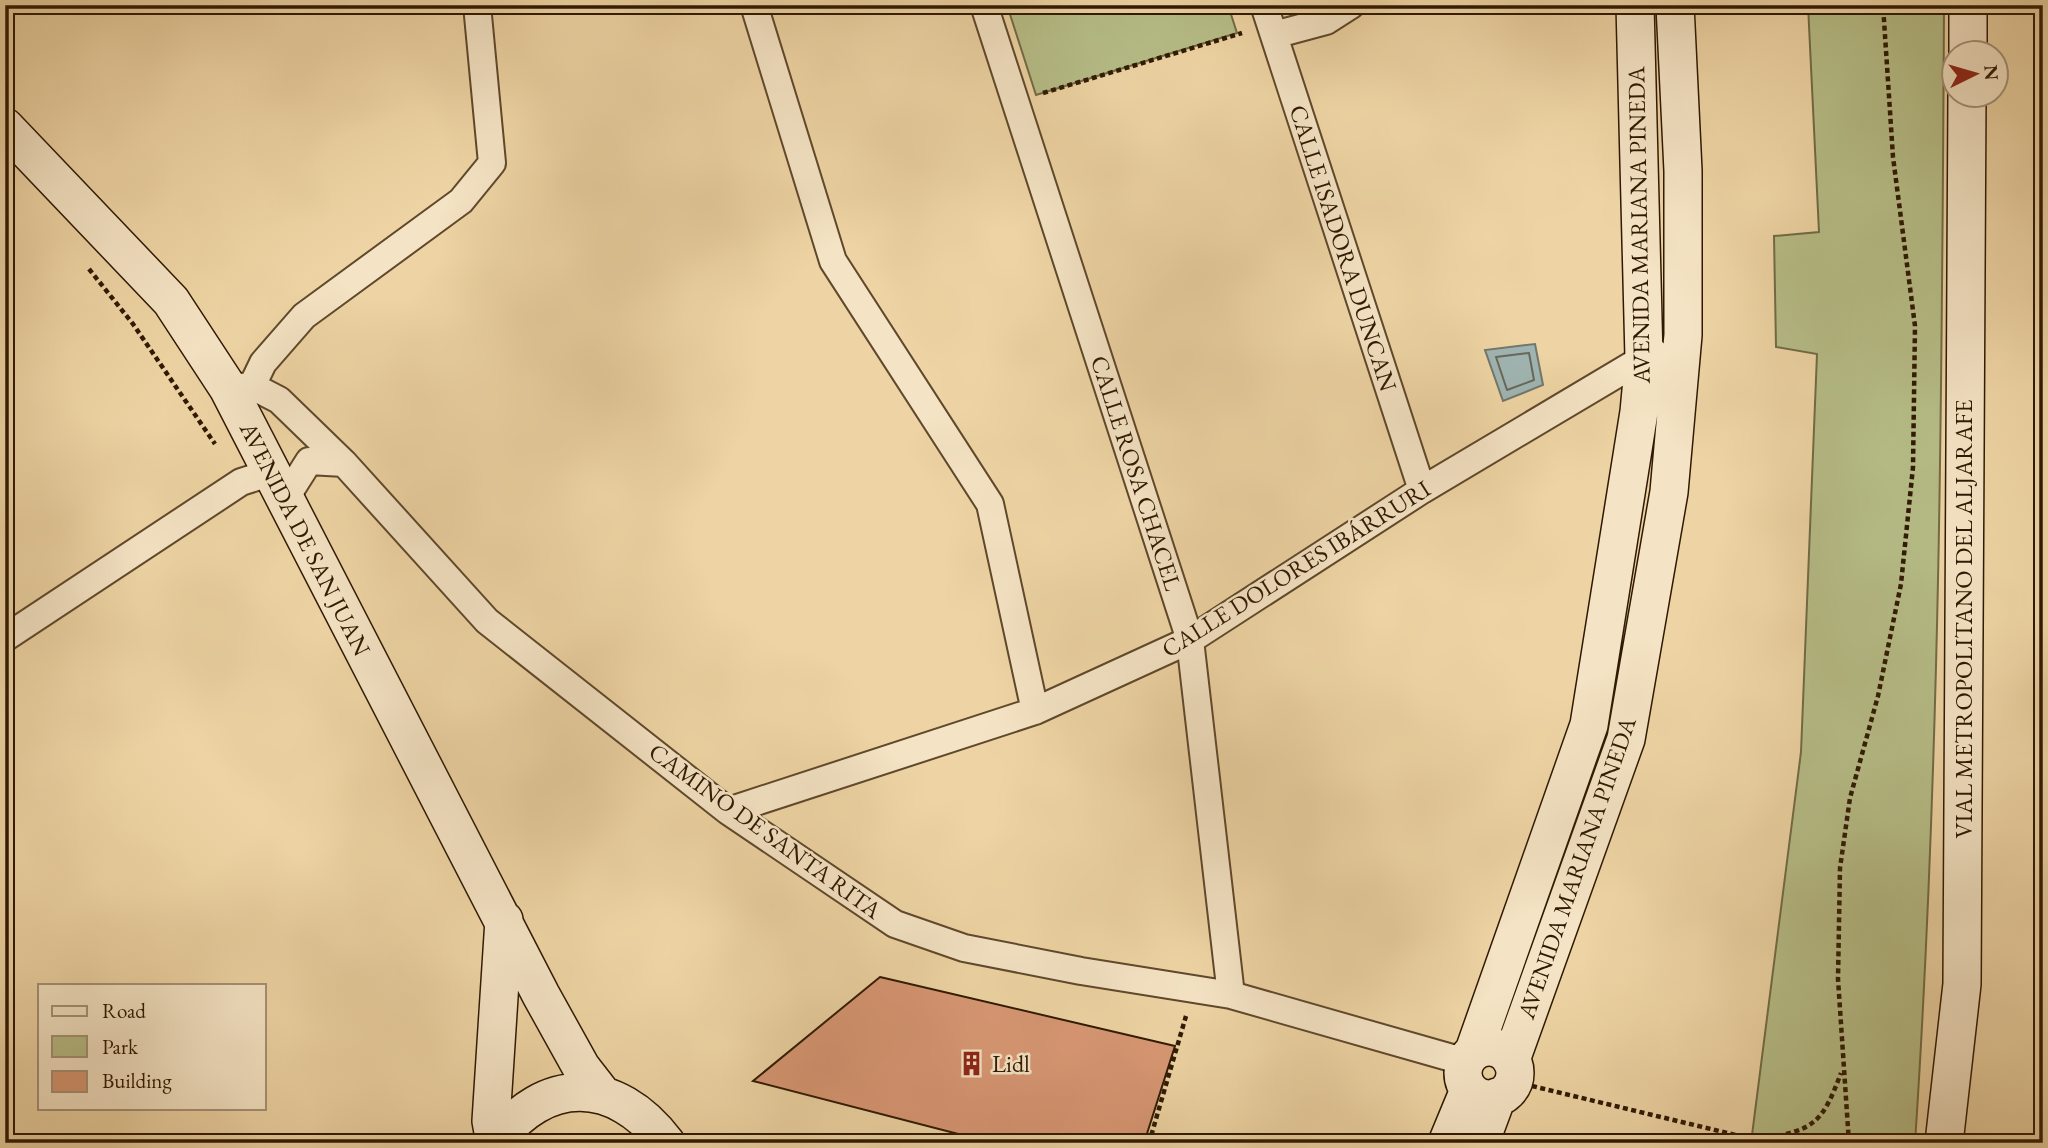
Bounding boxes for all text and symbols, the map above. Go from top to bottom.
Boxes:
north arrow [1940,38,2010,108]
text: N [1978,64,2005,82]
street label: AVENIDA MARIANA PINEDA [1620,66,1657,385]
street label: CALLE ISADORA DUNCAN [1282,101,1404,395]
street label: CALLE ROSA CHACEL [1084,352,1189,594]
street label: VIAL METROPOLITANO DEL ALJARAFE [1948,399,1979,839]
street label: AVENIDA DE SAN JUAN [233,416,378,661]
street label: CALLE DOLORES IBÁRRURI [1155,473,1436,664]
street label: AVENIDA MARIANA PINEDA [1510,712,1643,1024]
street label: CAMINO DE SANTA RITA [643,736,888,926]
legend [38,984,266,1110]
text: Road [102,997,146,1024]
text: Park [102,1033,139,1060]
place label: Lidl [992,1048,1030,1079]
building icon: Lidl [958,1050,986,1078]
text: Building [102,1067,172,1094]

